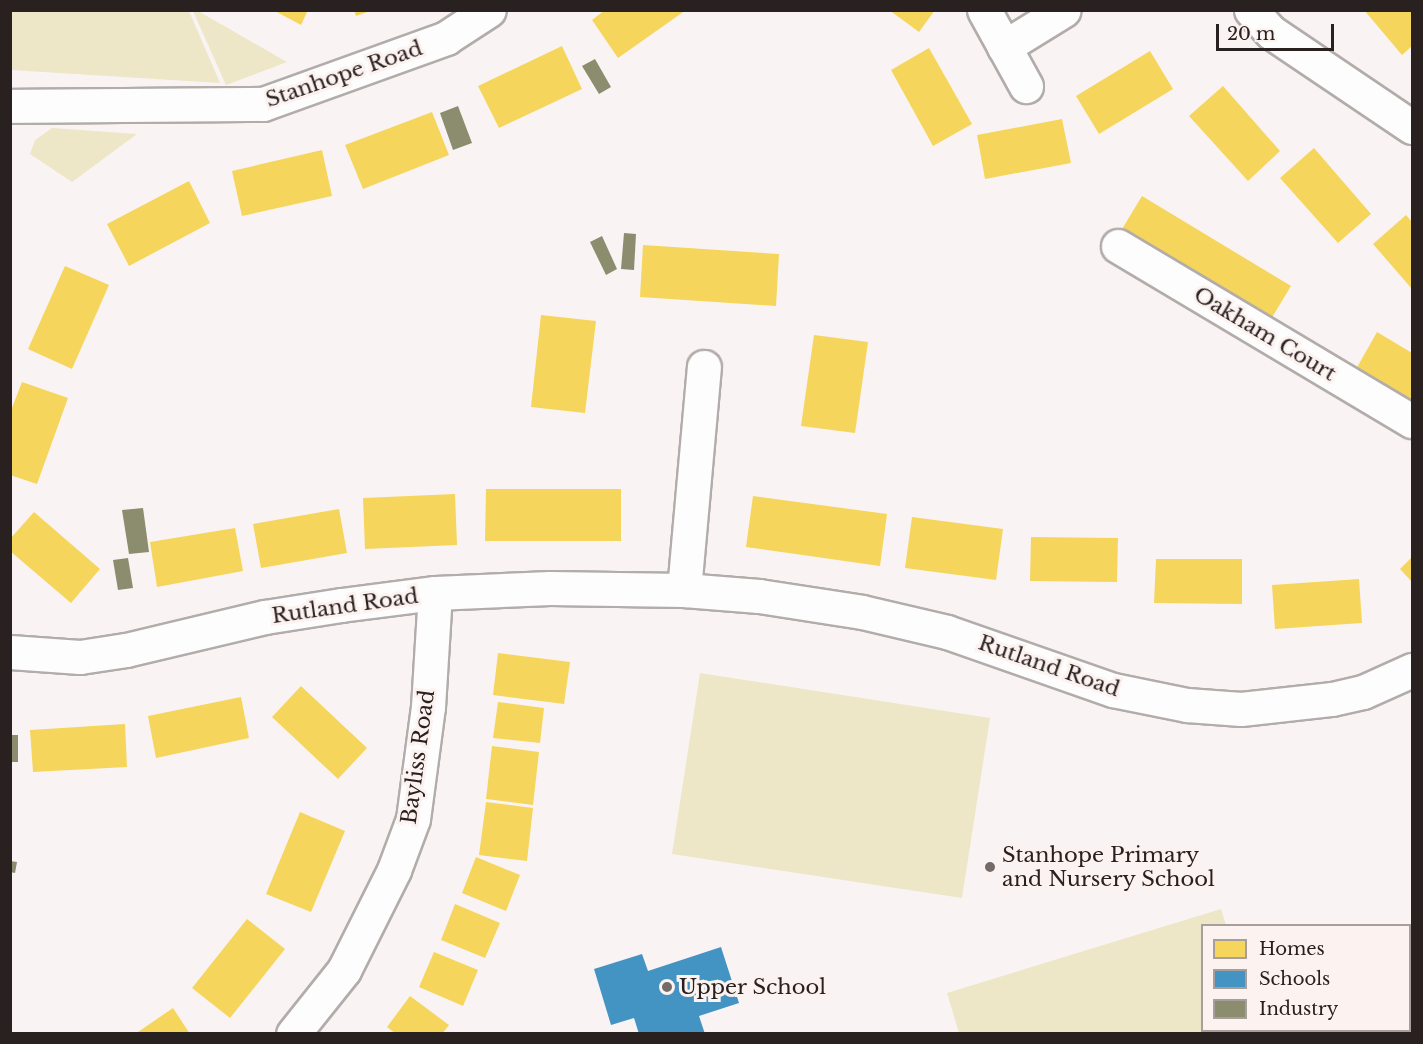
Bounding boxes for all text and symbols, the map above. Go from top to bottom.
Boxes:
scale bar [1219,12,1338,50]
text: 20 m [1227,23,1275,45]
street label: Stanhope Road [262,35,426,113]
street label: Oakham Court [1189,282,1341,386]
street label: Rutland Road [270,583,420,629]
street label: Rutland Road [975,630,1123,702]
street label: Bayliss Road [396,688,440,826]
place label: Stanhope Primary and Nursery School [1002,842,1215,892]
marker: Stanhope Primary and Nursery School [983,860,997,874]
legend [1201,924,1411,1032]
text: Homes [1259,938,1325,960]
text: Schools [1259,968,1330,990]
place label: Upper School [679,974,827,1000]
marker: Upper School [660,980,674,994]
text: Industry [1259,998,1338,1020]

